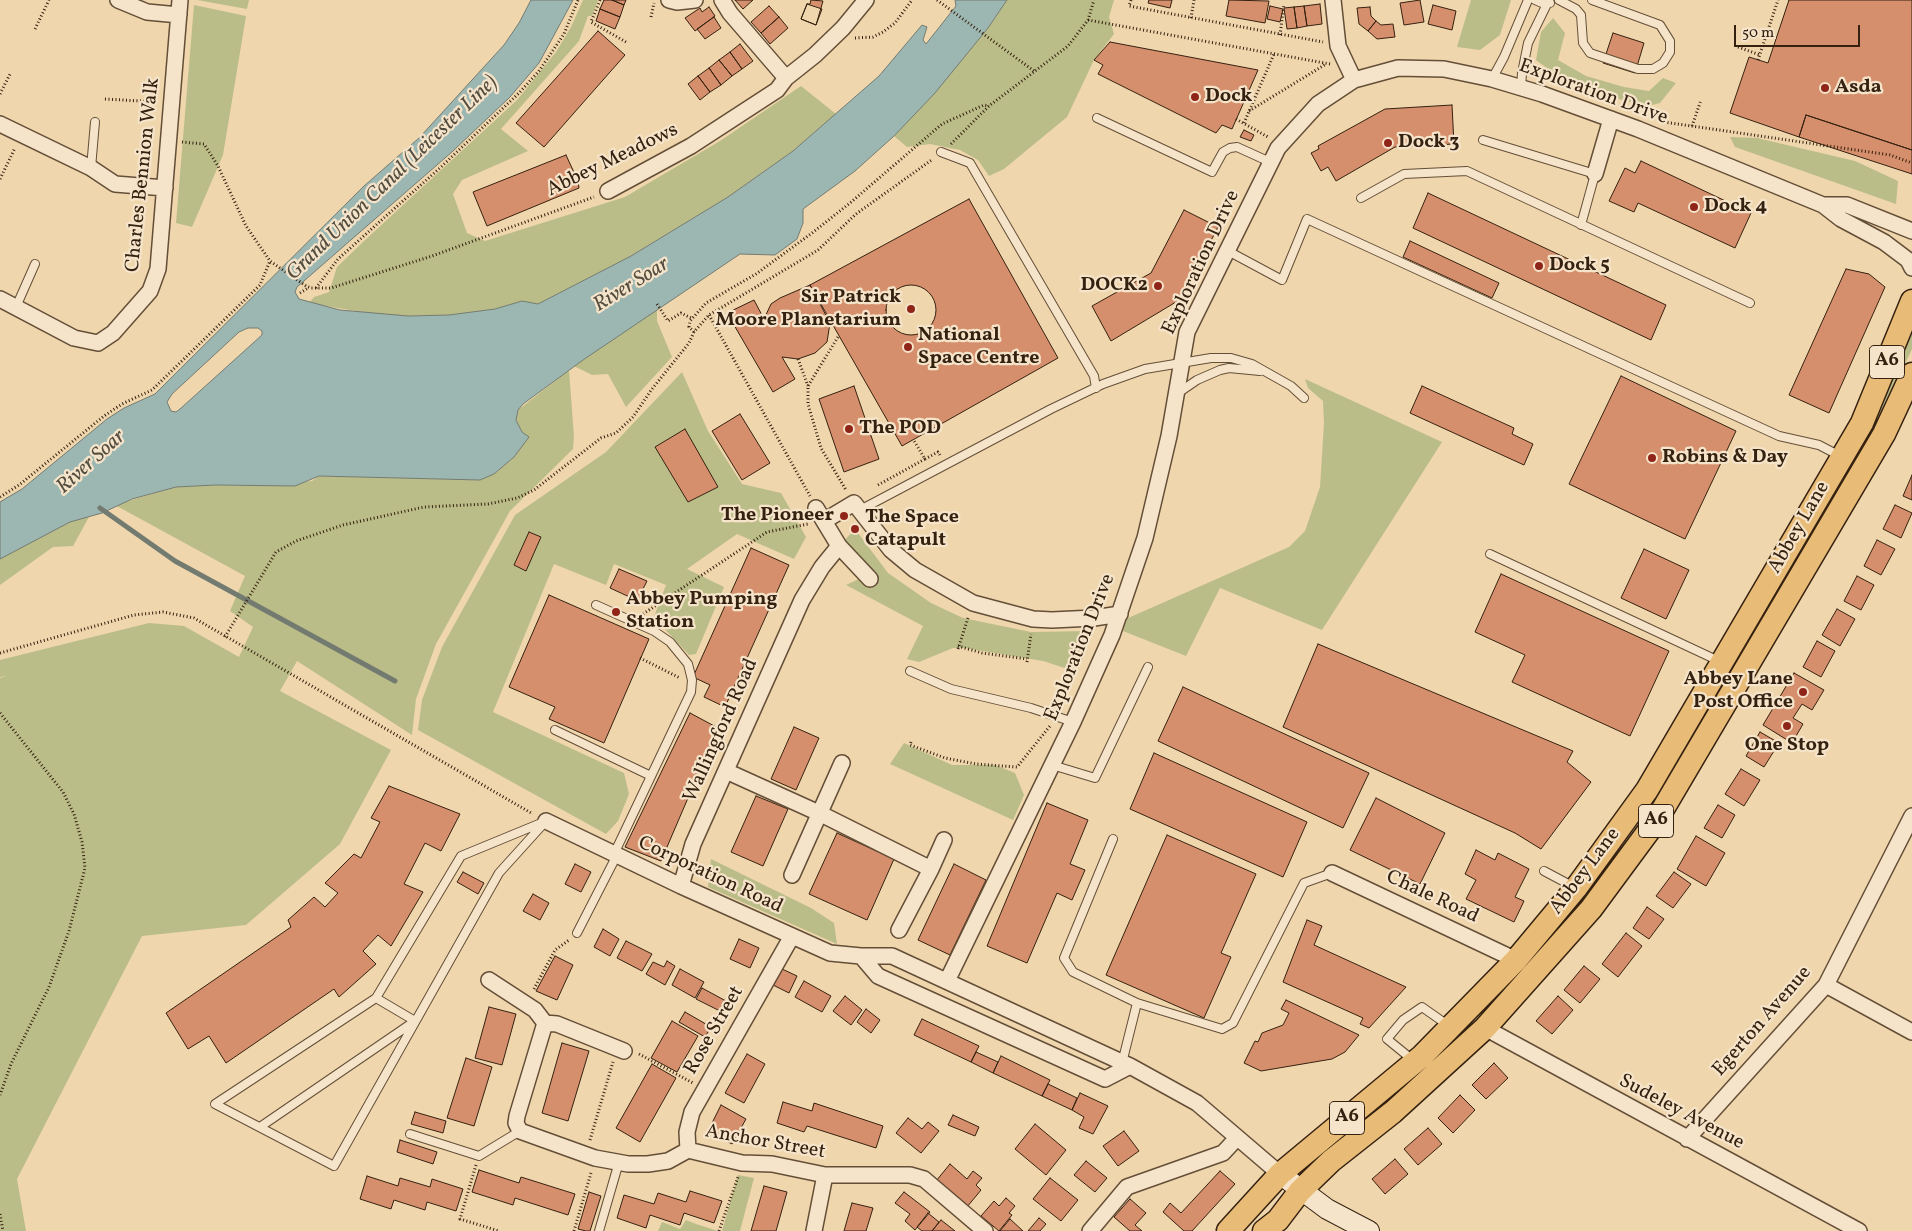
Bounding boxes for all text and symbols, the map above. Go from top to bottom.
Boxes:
scale bar [1737,15,1863,47]
text: 50 m [1742,23,1774,44]
street label: Exploration Drive [1515,55,1671,131]
water label: Grand Union Canal (Leicester Line) [282,71,504,287]
place label: Asda [1835,76,1882,100]
street label: Charles Bennion Walk [122,77,166,273]
marker: Asda [1819,82,1831,94]
place label: Dock [1205,85,1252,109]
marker: Dock [1189,91,1201,103]
street label: Abbey Meadows [543,119,683,203]
place label: Dock 3 [1398,131,1460,155]
marker: Dock 3 [1382,137,1394,149]
street label: Exploration Drive [1158,187,1246,339]
place label: Dock 4 [1704,195,1767,219]
marker: Dock 4 [1688,201,1700,213]
water label: River Soar [590,253,674,319]
place label: Dock 5 [1549,254,1610,278]
marker: Dock 5 [1533,260,1545,272]
place label: DOCK2 [1081,274,1148,298]
marker: DOCK2 [1152,280,1164,292]
place label: Sir Patrick Moore Planetarium [715,286,901,333]
marker: Sir Patrick Moore Planetarium [905,303,917,315]
place label: National Space Centre [918,324,1040,371]
marker: National Space Centre [902,341,914,353]
road number: A6 [1870,346,1904,378]
place label: The POD [859,417,941,441]
marker: The POD [843,423,855,435]
water label: River Soar [52,425,132,501]
place label: Robins & Day [1662,446,1788,470]
marker: Robins & Day [1646,452,1658,464]
street label: Abbey Lane [1764,478,1836,578]
place label: The Pioneer [721,504,834,528]
place label: The Space Catapult [865,506,959,553]
marker: The Pioneer [838,510,850,522]
marker: The Space Catapult [849,523,861,535]
street label: Exploration Drive [1041,571,1121,725]
place label: Abbey Pumping Station [626,588,777,635]
marker: Abbey Pumping Station [610,606,622,618]
street label: Wallingford Road [680,655,764,807]
place label: Abbey Lane Post Office [1684,668,1793,715]
marker: Abbey Lane Post Office [1797,686,1809,698]
marker: One Stop [1781,720,1793,732]
place label: One Stop [1745,734,1829,758]
road number: A6 [1638,804,1674,838]
street label: Abbey Lane [1546,824,1626,920]
street label: Corporation Road [634,832,786,920]
street label: Chale Road [1382,866,1482,930]
street label: Egerton Avenue [1708,962,1818,1082]
street label: Rose Street [680,982,750,1080]
street label: Sudeley Avenue [1614,1070,1748,1156]
road number: A6 [1330,1102,1364,1134]
street label: Anchor Street [703,1121,827,1165]

